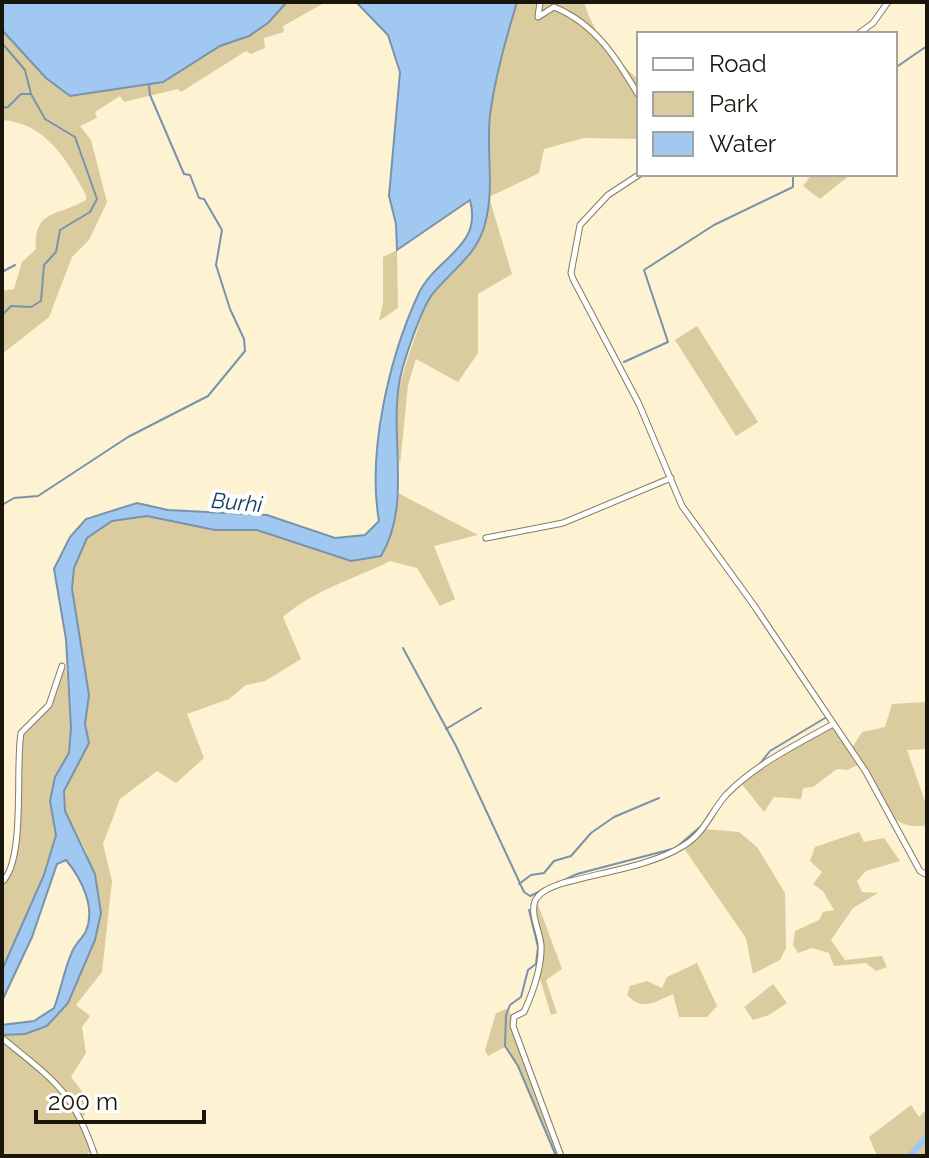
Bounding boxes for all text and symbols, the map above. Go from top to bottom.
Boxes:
legend [637,32,897,176]
text: Road [709,49,767,78]
text: Park [709,89,758,118]
text: Water [709,129,777,158]
water label: Burhi [210,487,265,517]
scale bar [36,1074,204,1124]
text: 200 m [48,1087,118,1116]

